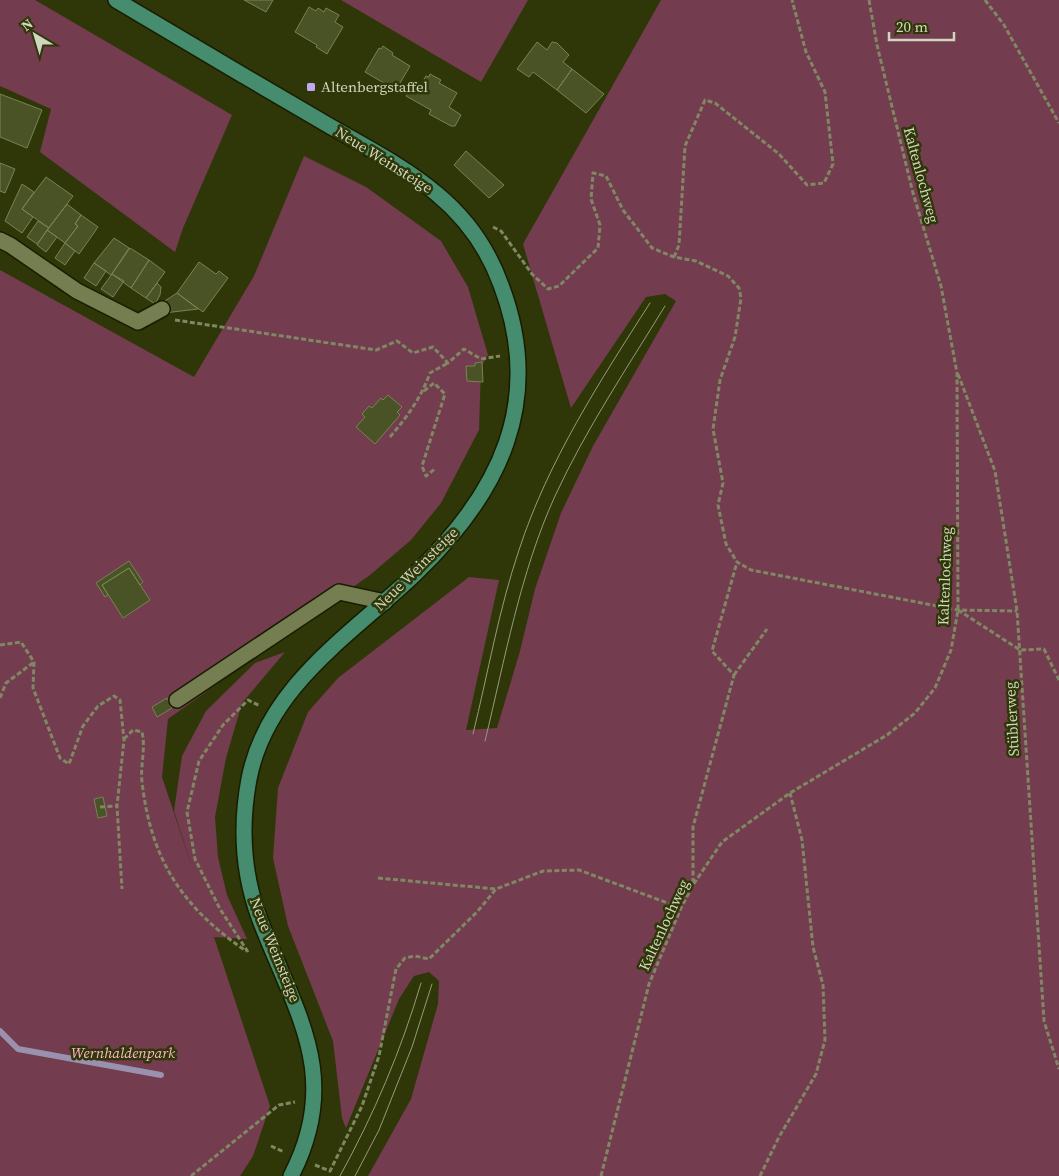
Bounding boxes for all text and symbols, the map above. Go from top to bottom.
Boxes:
north arrow [10,10,60,60]
scale bar [889,10,954,42]
text: N [17,14,37,36]
text: 20 m [896,16,928,37]
place label: Altenbergstaffel [321,76,428,97]
marker: Altenbergstaffel [305,81,317,93]
street label: Neue Weinsteige [332,121,437,198]
street label: Kaltenlochweg [899,125,944,225]
street label: Neue Weinsteige [369,522,463,615]
street label: Kaltenlochweg [932,526,957,626]
street label: Stüblerweg [999,681,1024,757]
street label: Kaltenlochweg [633,875,694,974]
street label: Neue Weinsteige [245,894,306,1006]
park label: Wernhaldenpark [71,1042,176,1063]

